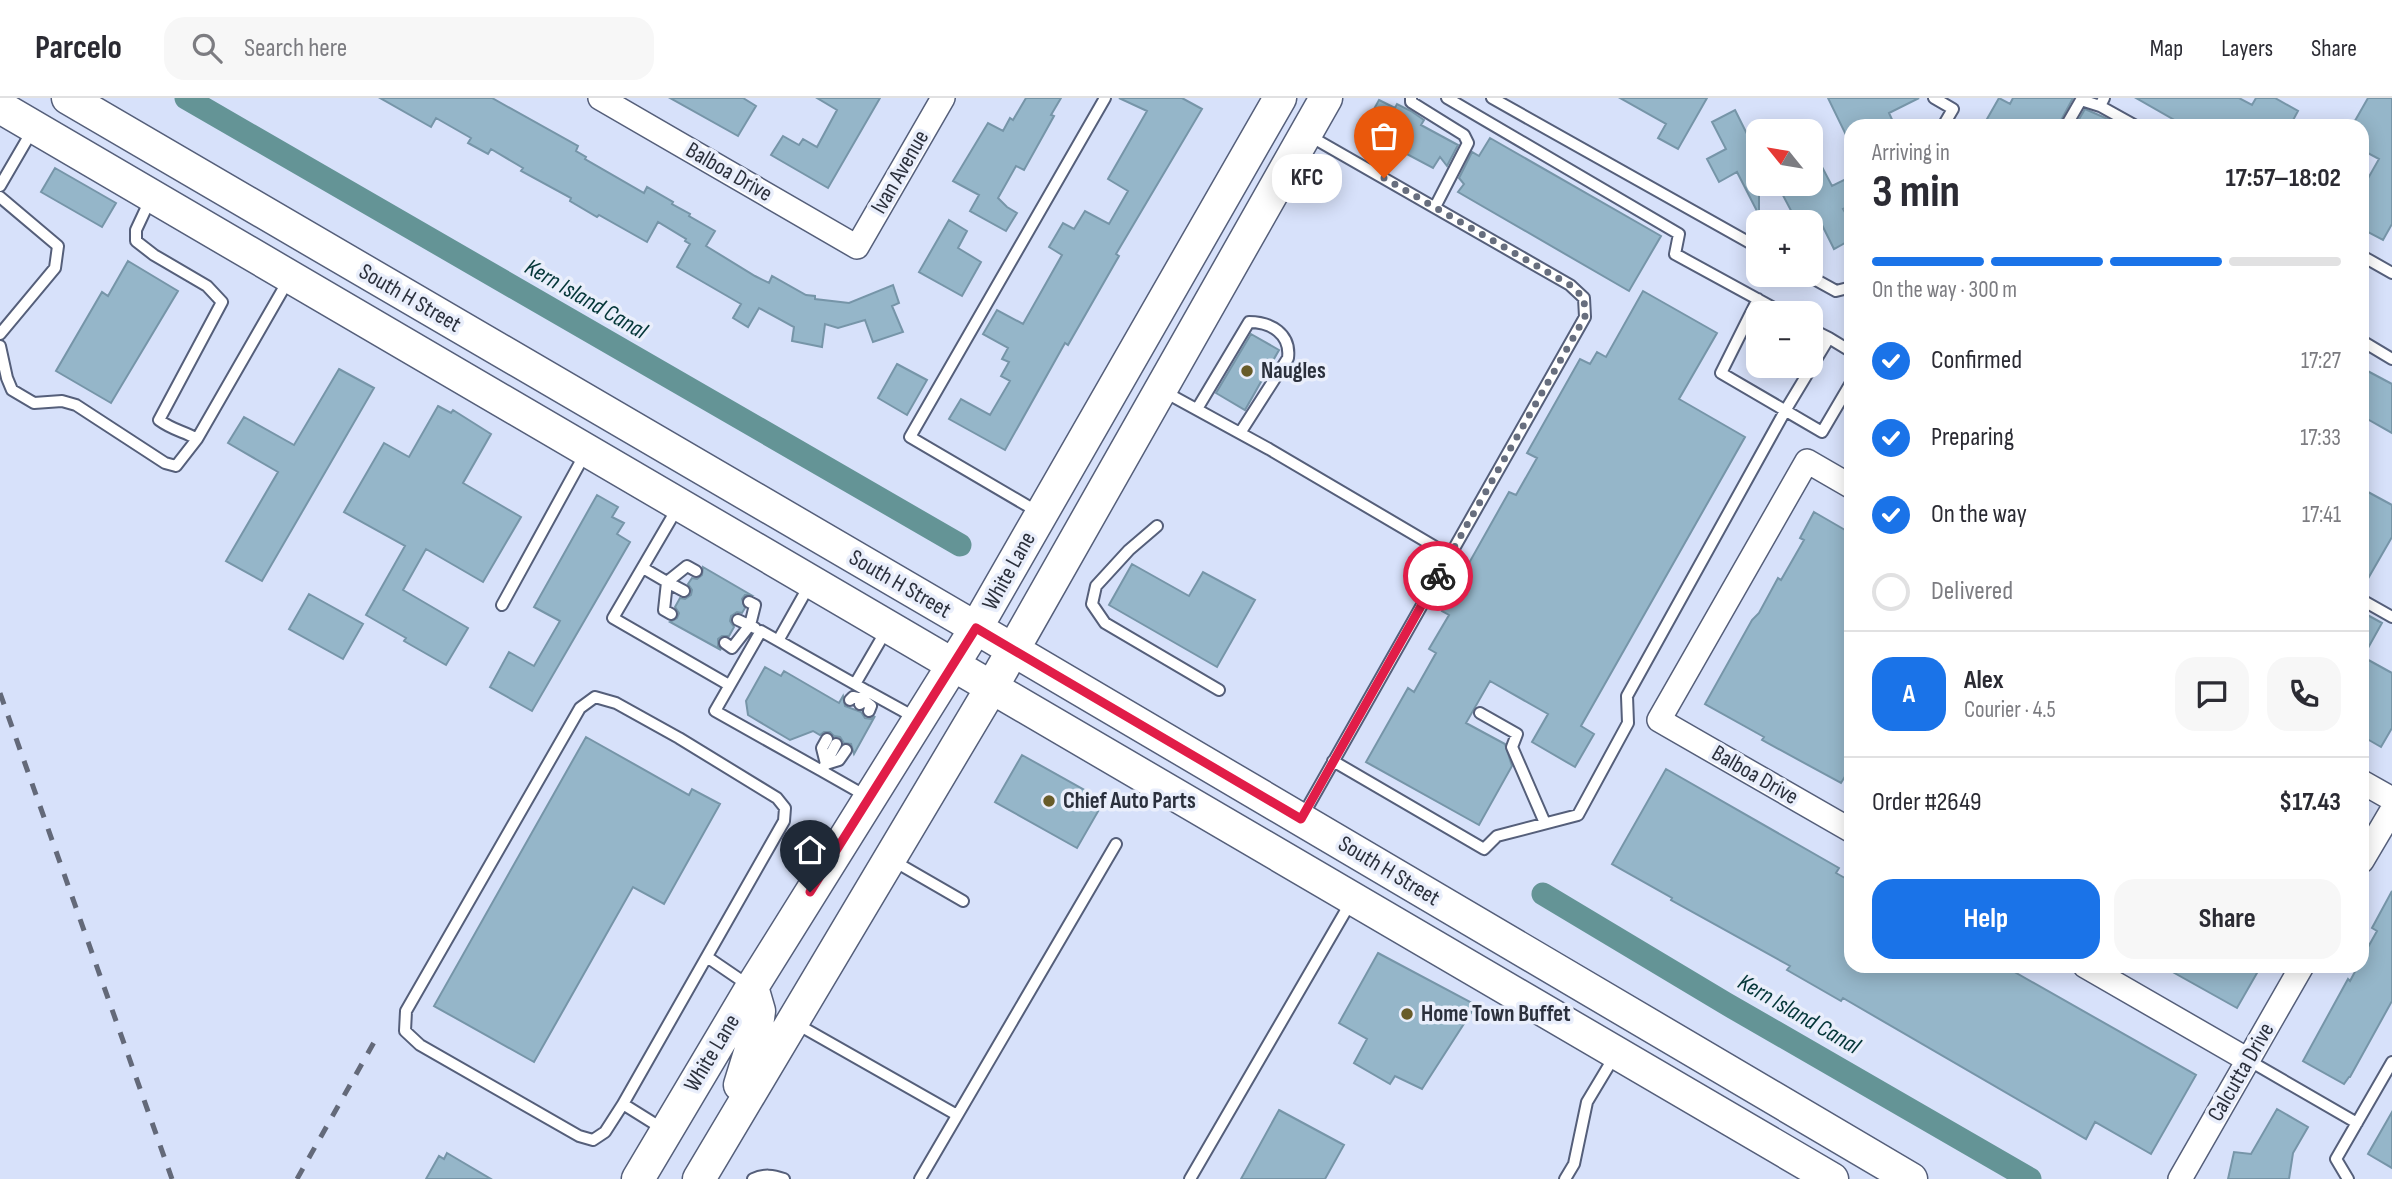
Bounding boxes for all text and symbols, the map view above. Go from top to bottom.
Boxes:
search box [164,17,654,80]
text: Parcelo [35,28,122,68]
icon: search [188,29,226,67]
text: Search here [244,33,347,64]
text: Map [2150,34,2183,63]
text: Layers [2221,34,2273,63]
text: Share [2311,34,2357,63]
pin [1354,106,1414,178]
icon: bag [1365,117,1403,155]
north arrow [1746,119,1824,196]
map controls [1746,119,1823,378]
street label: Ivan Avenue [865,125,935,219]
street label: Balboa Drive [681,136,777,208]
text: Arriving in [1872,139,1950,167]
callout: KFC [1272,154,1342,202]
text: 17:57–18:02 [2226,163,2341,194]
text: KFC [1291,164,1323,192]
text: 3 min [1872,165,1960,220]
button: + [1746,210,1823,287]
water label: Kern Island Canal [520,252,653,346]
street label: South H Street [354,258,466,338]
text: On the way · 300 m [1872,276,2017,304]
button: − [1746,301,1823,378]
icon: check [1872,342,1910,380]
text: Confirmed [1931,345,2022,376]
text: 17:27 [2301,347,2341,375]
place label: Naugles [1261,357,1326,385]
marker: Naugles [1239,363,1255,379]
icon: check [1872,419,1910,457]
text: Preparing [1931,422,2014,453]
text: 17:33 [2300,424,2341,452]
icon: check [1872,496,1910,534]
text: On the way [1931,499,2027,530]
text: 17:41 [2302,501,2341,529]
street label: White Lane [976,527,1042,615]
courier [1403,541,1473,611]
street label: South H Street [844,544,956,624]
icon: bike [1419,557,1457,595]
text: Delivered [1931,576,2013,607]
button: chat [2175,657,2249,731]
button: phone [2267,657,2341,731]
text: Alex [1964,665,2004,696]
text: A [1903,679,1915,710]
text: Courier · 4.5 [1964,696,2056,724]
street label: Balboa Drive [1707,739,1803,811]
place label: Chief Auto Parts [1063,787,1196,815]
text: Order #2649 [1872,787,1982,818]
text: $17.43 [2279,787,2341,818]
marker: Chief Auto Parts [1041,793,1057,809]
pin [780,820,840,892]
street label: South H Street [1333,830,1445,912]
icon: home [791,831,829,869]
button: Help [1872,879,2100,959]
button: Share [2114,879,2341,959]
water label: Kern Island Canal [1733,967,1866,1061]
place label: Home Town Buffet [1421,1000,1571,1028]
marker: Home Town Buffet [1399,1006,1415,1022]
street label: White Lane [678,1009,746,1097]
street label: Calcutta Drive [2202,1018,2280,1126]

